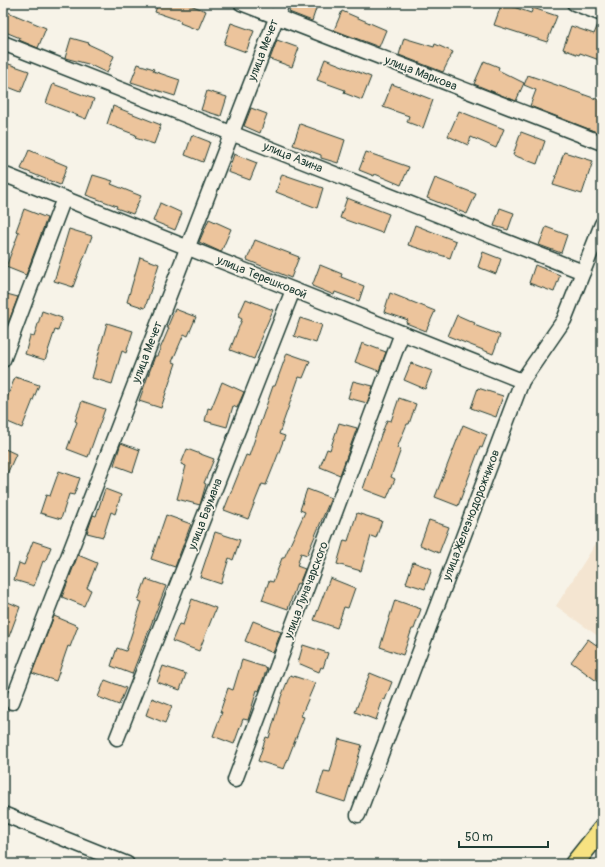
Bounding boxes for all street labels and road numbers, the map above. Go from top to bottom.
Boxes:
street label: улица Мечет [244,17,282,84]
street label: улица Маркова [381,52,460,94]
street label: улица Азина [260,138,325,176]
street label: улица Терешковой [214,252,309,302]
street label: улица Мечет [128,319,166,386]
street label: улица Железнодорожников [439,447,503,584]
street label: улица Баумана [185,476,226,553]
street label: улица Луначарского [281,539,332,642]

